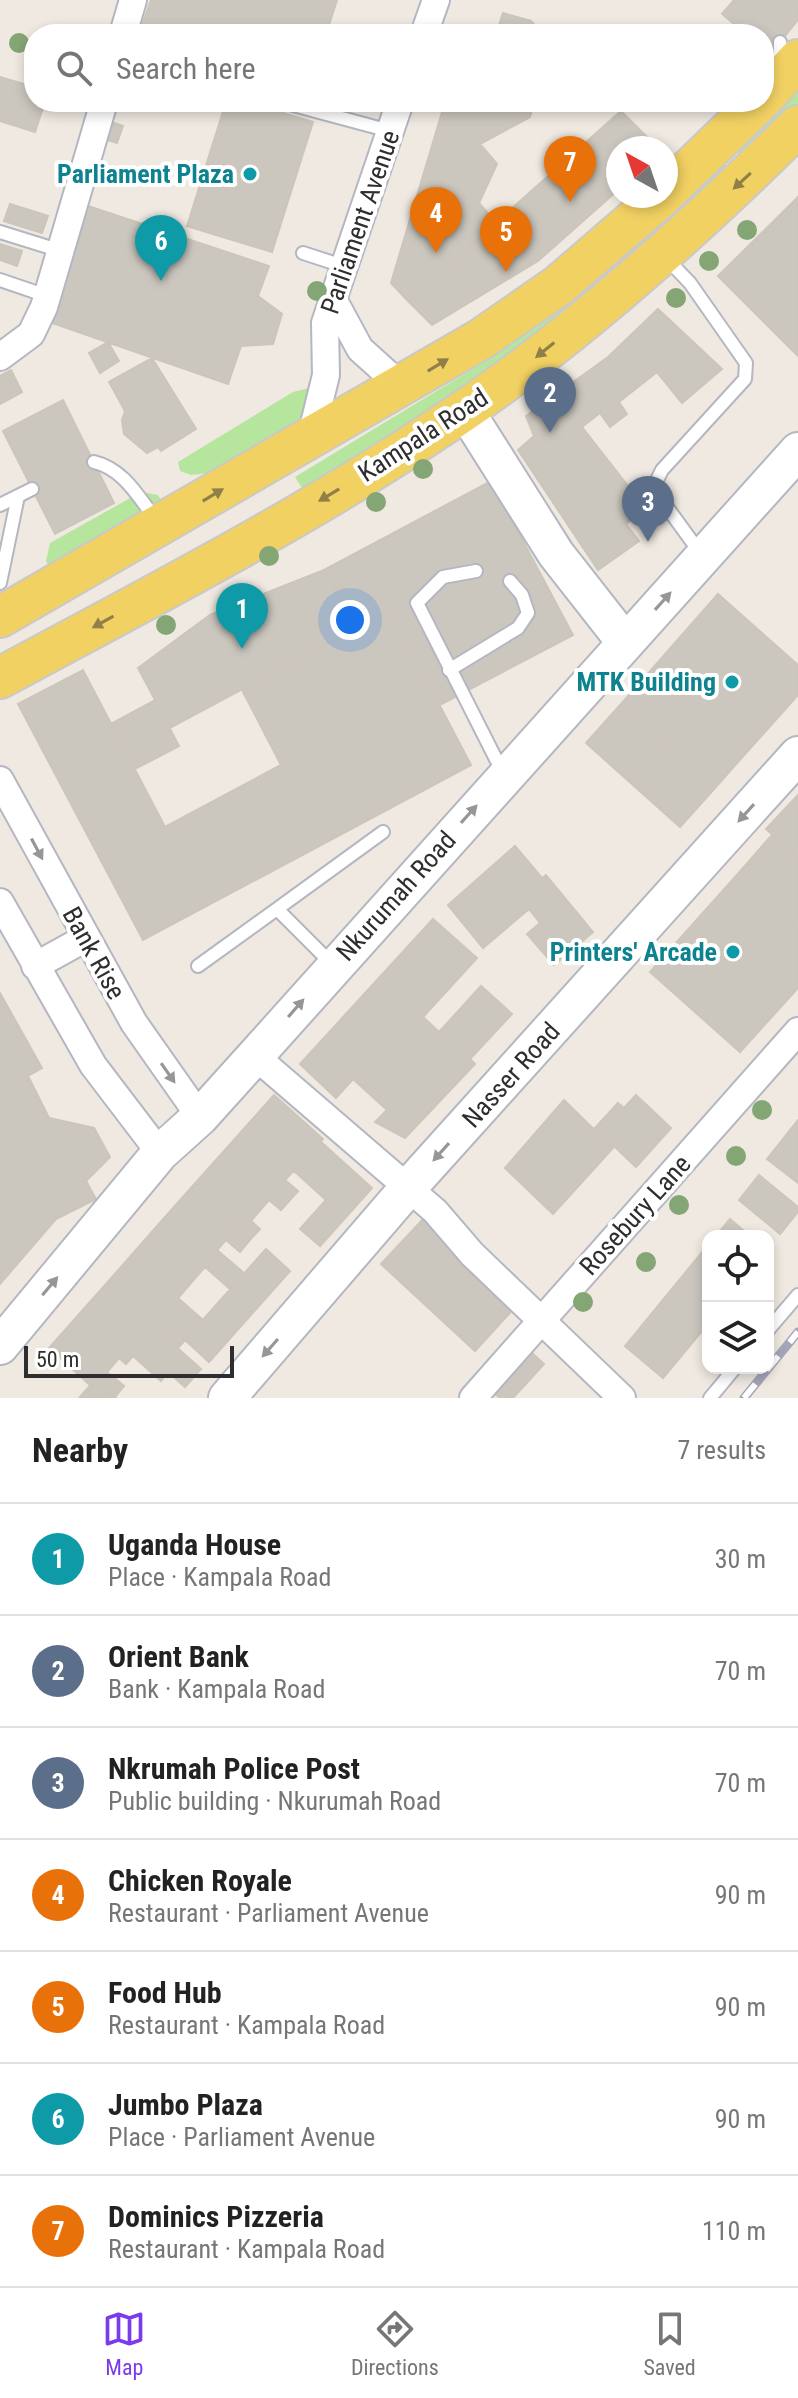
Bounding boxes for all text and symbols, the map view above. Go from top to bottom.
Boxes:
search box [24,24,774,112]
icon: search [52,46,96,90]
text: Search here [116,51,256,86]
street label: Parliament Avenue [315,126,405,318]
pin: 7 [544,136,596,202]
north arrow [606,136,678,208]
place label: Parliament Plaza [57,159,234,189]
marker: Parliament Plaza [241,165,259,183]
one-way arrow [733,171,752,189]
pin: 4 [410,187,462,253]
pin: 5 [480,206,532,272]
pin: 6 [135,215,187,281]
one-way arrow [535,341,555,358]
one-way arrow [427,358,449,372]
pin: 2 [524,367,576,433]
street label: Kampala Road [353,382,493,488]
pin: 3 [622,476,674,542]
one-way arrow [202,488,224,502]
one-way arrow [318,488,340,502]
pin: 1 [216,583,268,649]
one-way arrow [653,592,671,611]
your location [330,600,370,640]
one-way arrow [91,615,114,629]
place label: MTK Building [576,667,716,697]
marker: MTK Building [723,673,741,691]
one-way arrow [738,802,755,822]
one-way arrow [460,805,478,824]
street label: Nkurumah Road [330,825,462,967]
one-way arrow [29,838,43,860]
street label: Bank Rise [56,902,132,1004]
place label: Printers' Arcade [550,937,717,967]
marker: Printers' Arcade [724,943,742,961]
one-way arrow [287,999,305,1018]
street label: Nasser Road [456,1016,566,1134]
one-way arrow [160,1063,175,1084]
one-way arrow [433,1141,450,1161]
street label: Rosebury Lane [573,1149,697,1281]
map controls [702,1230,774,1374]
button: locate [702,1230,774,1302]
one-way arrow [41,1277,58,1297]
button: layers [702,1302,774,1374]
one-way arrow [262,1338,280,1358]
scale bar [24,1342,234,1378]
text: 50 m [36,1347,79,1372]
text: Nearby [32,1430,128,1470]
text: 7 results [677,1435,766,1465]
text: Uganda House [108,1527,281,1562]
text: 1 [51,1544,65,1574]
text: 30 m [715,1544,766,1574]
text: Place · Kampala Road [108,1562,331,1592]
text: Orient Bank [108,1639,249,1674]
text: 2 [51,1656,65,1686]
text: 70 m [715,1656,766,1686]
text: Bank · Kampala Road [108,1674,325,1704]
text: Nkrumah Police Post [108,1751,360,1786]
text: 3 [51,1768,65,1798]
text: 70 m [715,1768,766,1798]
text: Public building · Nkurumah Road [108,1786,441,1816]
text: Chicken Royale [108,1863,292,1898]
text: 4 [51,1880,65,1910]
text: 90 m [715,1880,766,1910]
text: Restaurant · Parliament Avenue [108,1898,429,1928]
text: Food Hub [108,1975,222,2010]
text: 5 [51,1992,65,2022]
text: 90 m [715,1992,766,2022]
text: Restaurant · Kampala Road [108,2010,385,2040]
text: Jumbo Plaza [108,2087,263,2122]
text: 6 [51,2104,65,2134]
text: 90 m [715,2104,766,2134]
text: Place · Parliament Avenue [108,2122,375,2152]
text: Dominics Pizzeria [108,2199,324,2234]
text: 7 [51,2216,65,2246]
text: 110 m [702,2216,766,2246]
text: Restaurant · Kampala Road [108,2234,385,2264]
tab: Map [102,2307,146,2380]
tab: Directions [351,2307,439,2380]
tab: Saved [643,2307,696,2380]

